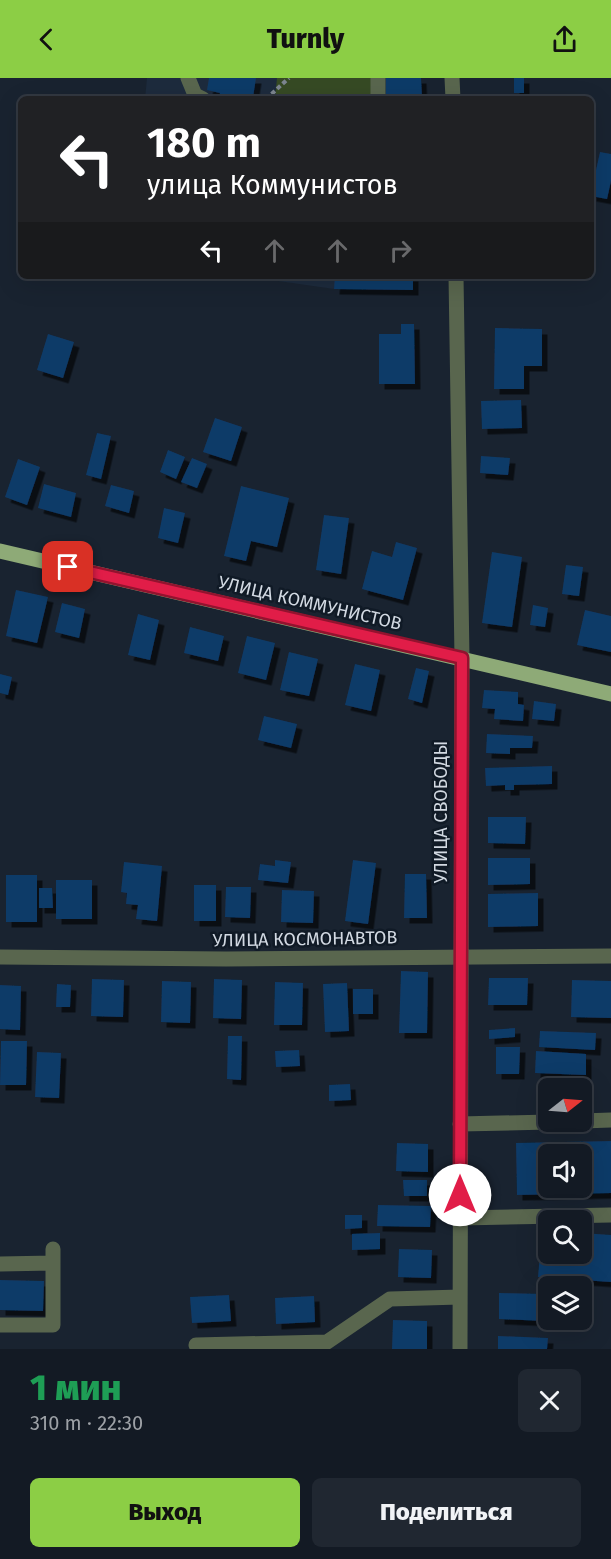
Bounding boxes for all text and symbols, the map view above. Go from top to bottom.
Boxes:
icon: back [30,23,63,56]
text: Turnly [267,23,344,55]
icon: share [548,23,581,56]
text: 180 m [147,118,261,168]
icon: left [48,120,126,198]
text: улица Коммунистов [147,169,398,201]
icon: left [195,234,228,267]
icon: ahead [258,234,291,267]
icon: ahead [321,234,354,267]
icon: right [384,234,417,267]
pin [42,541,93,592]
icon: arrive [51,550,84,583]
street label: УЛИЦА КОММУНИСТОВ [216,571,404,635]
street label: УЛИЦА СВОБОДЫ [430,741,452,883]
street label: УЛИЦА КОСМОНАВТОВ [212,926,398,952]
north arrow [538,1078,592,1132]
map controls [538,1078,592,1330]
button: sound [538,1144,592,1198]
position arrow [428,1163,492,1227]
button: search [538,1210,592,1264]
button: layers [538,1276,592,1330]
text: 1 мин [30,1366,122,1410]
button: close [518,1369,581,1432]
text: 310 m · 22:30 [30,1411,143,1435]
button: Выход [30,1478,300,1547]
button: Поделиться [312,1478,581,1547]

